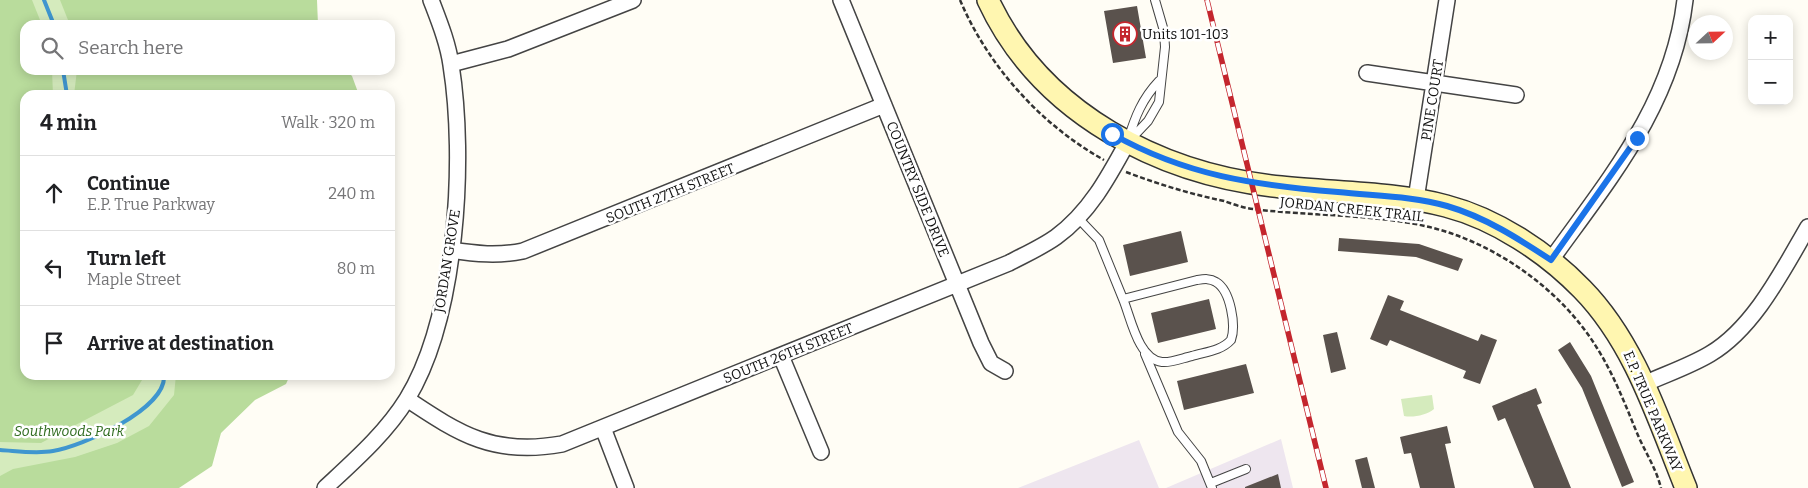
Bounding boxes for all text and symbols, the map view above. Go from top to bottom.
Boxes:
north arrow [1688,15,1733,60]
map controls [1748,15,1793,105]
button: + [1748,15,1793,60]
search box [20,20,395,75]
building icon: Units 101-103 [1112,21,1138,47]
place label: Units 101-103 [1142,26,1229,43]
icon: search [38,34,66,62]
text: Search here [78,36,183,59]
street label: PINE COURT [1418,58,1447,142]
button: − [1748,60,1793,105]
text: 4 min [40,110,97,136]
text: Walk · 320 m [281,113,375,132]
street label: COUNTRY SIDE DRIVE [883,119,953,260]
route start [1101,123,1124,146]
route end [1626,127,1649,150]
street label: SOUTH 27TH STREET [603,160,737,227]
text: Continue [87,172,170,195]
icon: ahead [40,179,68,207]
text: 240 m [328,184,375,203]
street label: JORDAN CREEK TRAIL [1278,193,1425,226]
text: E.P. True Parkway [87,195,215,214]
street label: JORDAN GROVE [431,208,464,315]
text: Turn left [87,247,166,270]
icon: left [40,254,68,282]
text: 80 m [337,259,375,278]
text: Maple Street [87,270,181,289]
street label: SOUTH 26TH STREET [721,320,856,387]
icon: arrive [40,329,68,357]
text: Arrive at destination [87,332,274,355]
street label: E.P. TRUE PARKWAY [1619,348,1686,474]
park label: Southwoods Park [14,423,125,440]

